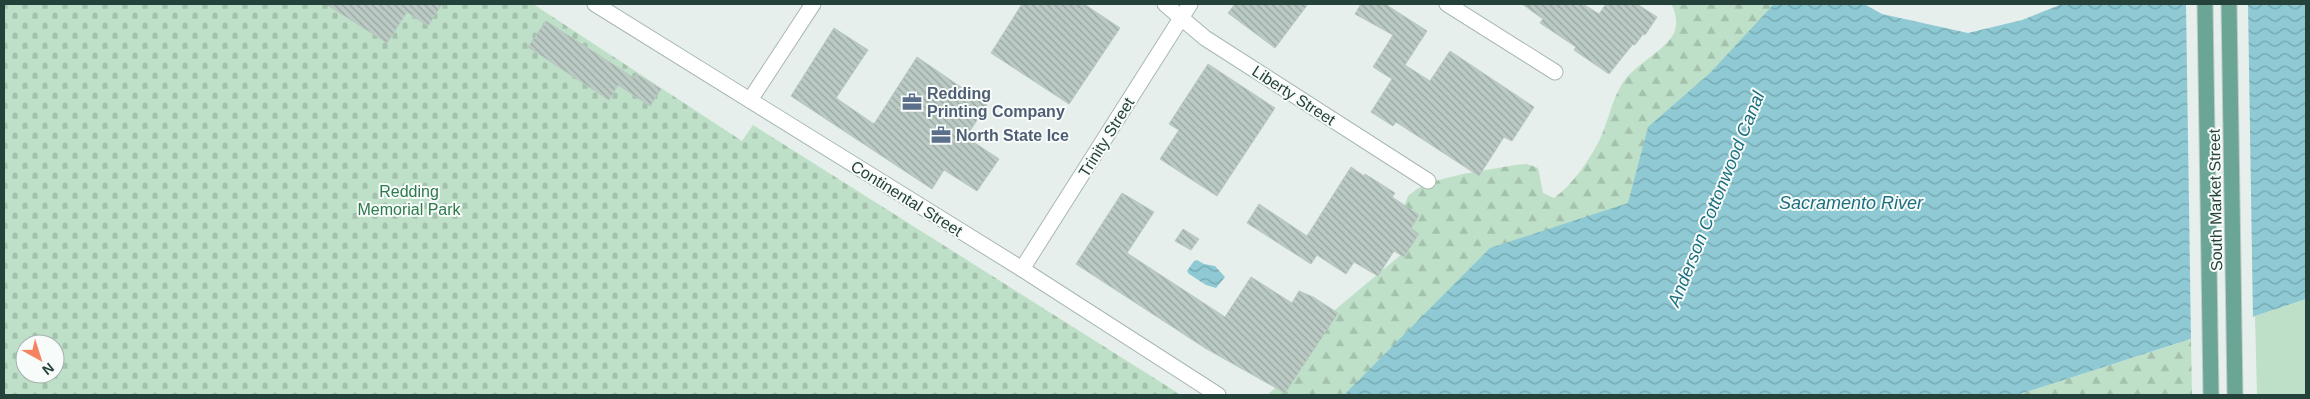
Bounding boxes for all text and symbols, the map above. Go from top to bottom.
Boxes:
street label: Liberty Street [1249,62,1339,129]
place label: Redding Printing Company [927,85,1065,120]
water label: Anderson Cottonwood Canal [1663,88,1769,310]
office icon: Redding Printing Company [901,91,923,113]
street label: Trinity Street [1075,94,1138,180]
office icon: North State Ice [930,124,952,146]
place label: North State Ice [956,127,1069,144]
street label: South Market Street [2206,128,2225,271]
street label: Continental Street [848,157,966,240]
park label: Redding Memorial Park [357,183,462,218]
water label: Sacramento River [1779,193,1924,213]
north arrow [15,334,65,384]
text: N [39,360,57,379]

